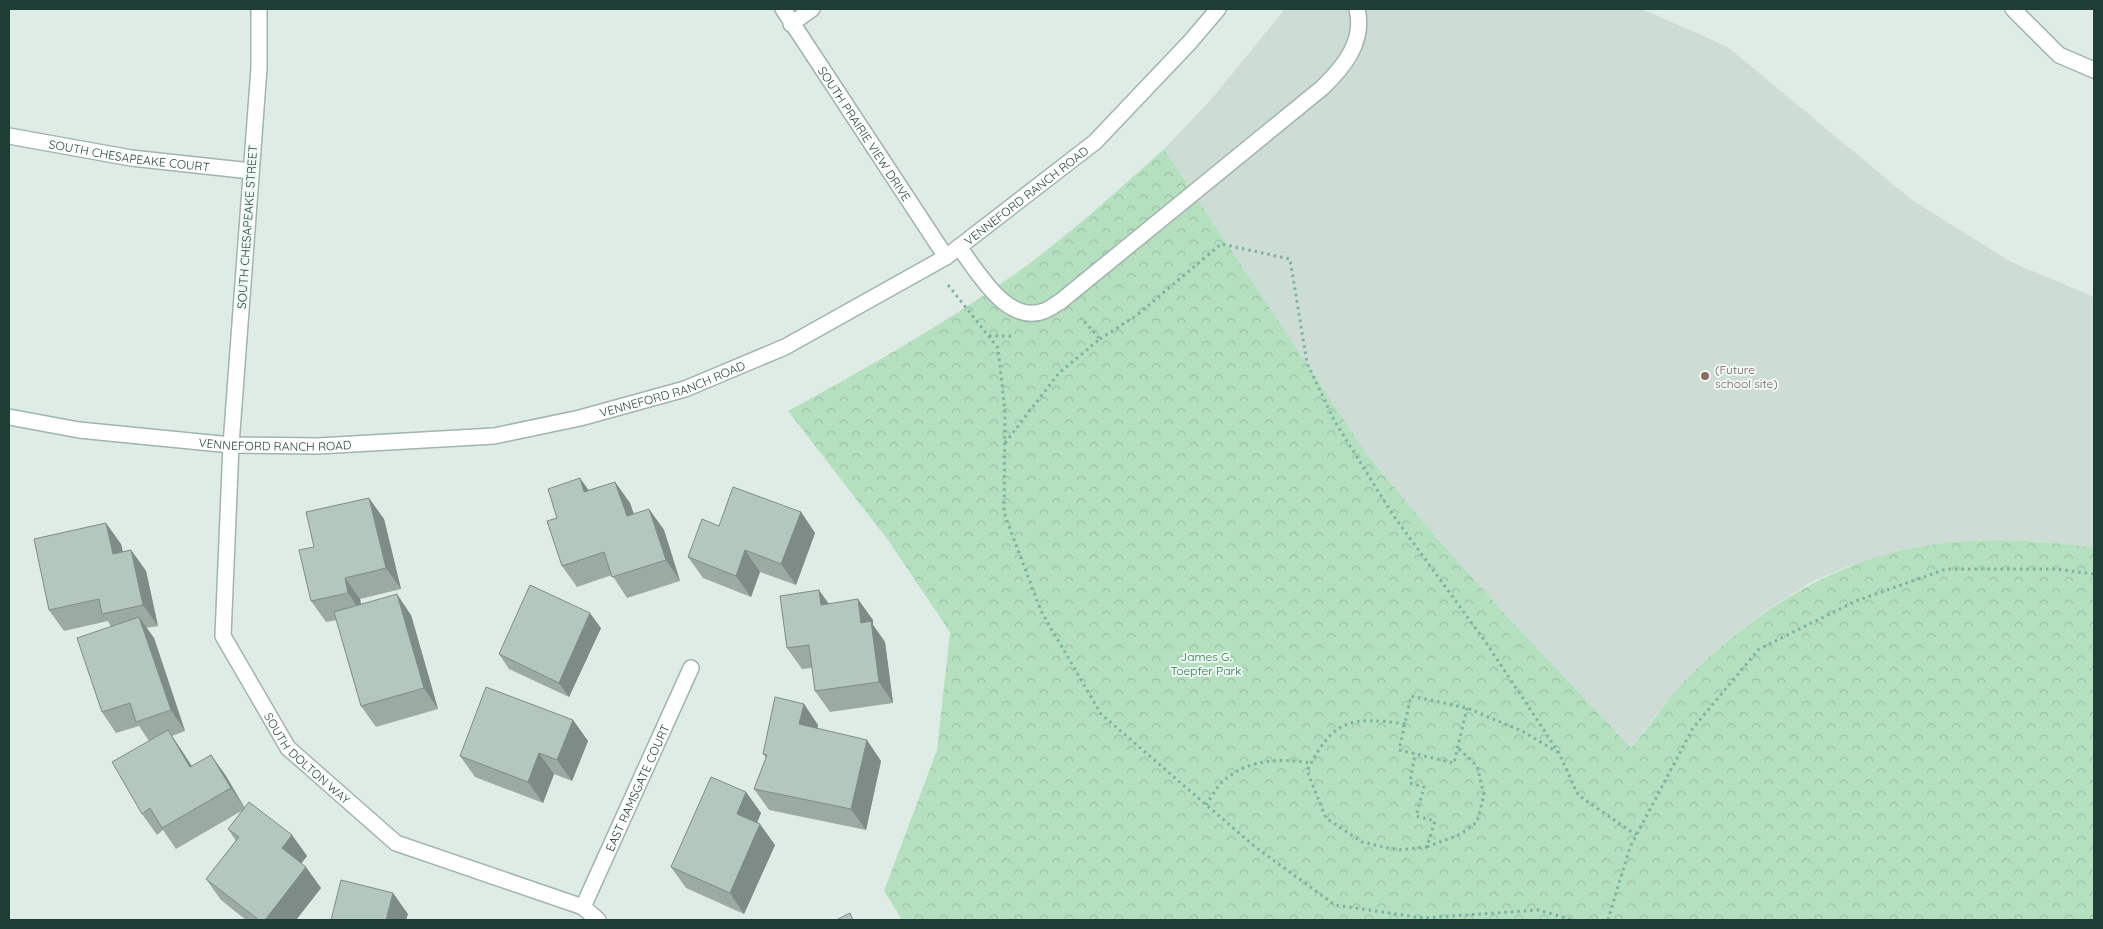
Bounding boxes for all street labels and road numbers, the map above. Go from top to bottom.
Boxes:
street label: SOUTH PRAIRIE VIEW DRIVE [815,63,915,204]
street label: SOUTH CHESAPEAKE COURT [48,136,210,174]
street label: VENNEFORD RANCH ROAD [961,142,1091,248]
street label: SOUTH CHESAPEAKE STREET [234,145,260,309]
street label: VENNEFORD RANCH ROAD [598,357,748,420]
street label: VENNEFORD RANCH ROAD [198,434,352,453]
street label: SOUTH DOLTON WAY [261,710,354,807]
street label: EAST RAMSGATE COURT [602,722,672,854]

